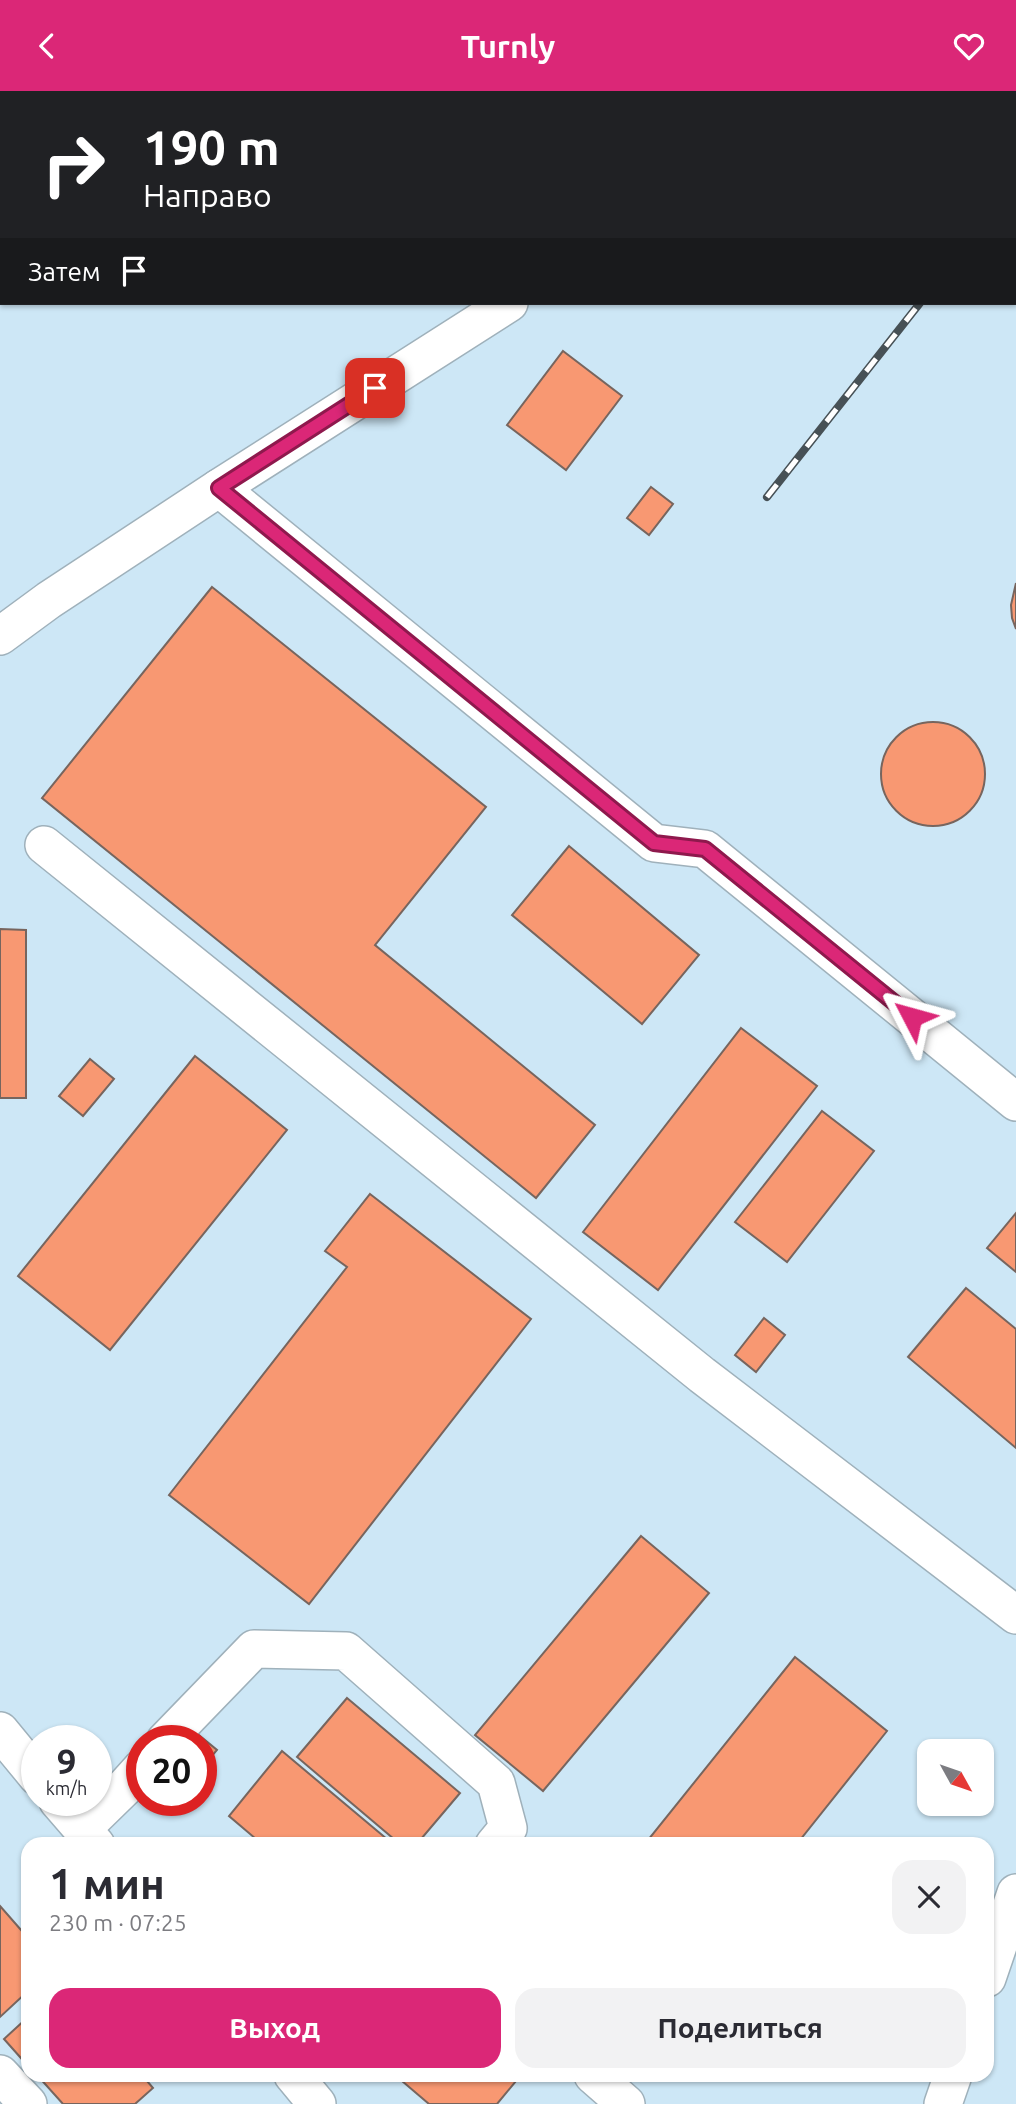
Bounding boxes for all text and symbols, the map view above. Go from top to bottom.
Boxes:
icon: back [28,27,66,65]
icon: heart [950,27,988,65]
text: Turnly [461,28,555,64]
icon: right [28,119,119,210]
text: 190 m [143,119,280,174]
text: Направо [143,177,272,213]
icon: arrive [115,252,153,290]
text: Затем [28,257,101,286]
pin [345,358,405,418]
icon: arrive [356,369,394,407]
position arrow [875,980,949,1054]
speed limit sign: 20 [126,1725,217,1816]
north arrow [917,1739,994,1817]
map controls [917,1739,994,1816]
text: 9 [57,1741,76,1781]
text: km/h [46,1778,87,1798]
text: 1 мин [49,1860,165,1907]
button: close [892,1860,966,1934]
text: 230 m · 07:25 [49,1910,187,1935]
button: Выход [49,1988,501,2068]
button: Поделиться [515,1988,966,2068]

